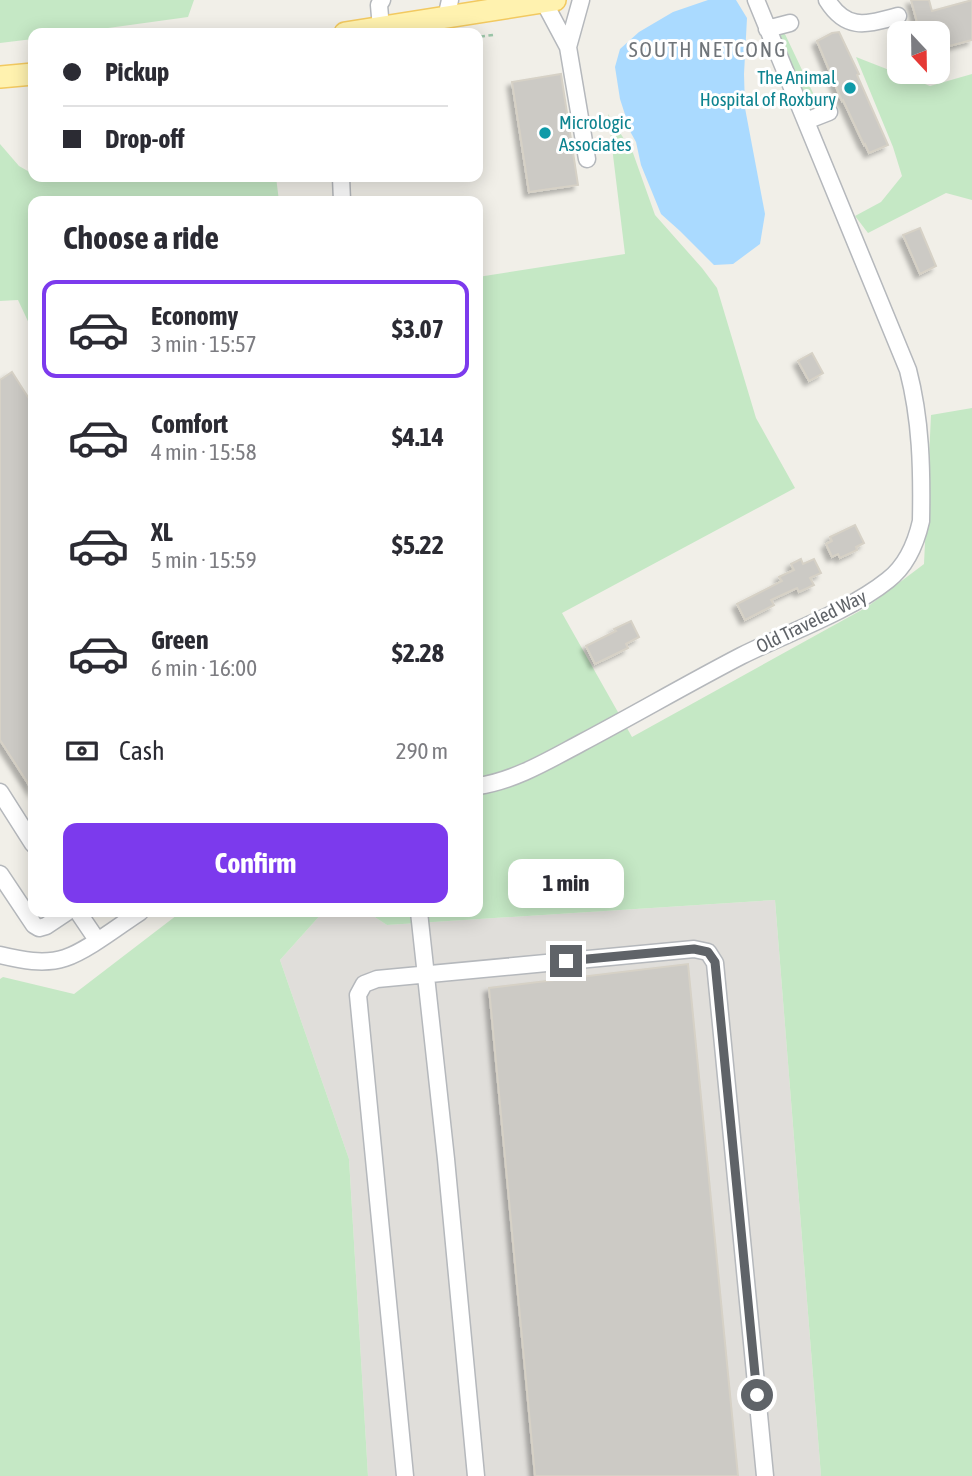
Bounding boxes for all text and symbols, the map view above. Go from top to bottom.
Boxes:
north arrow [887,21,950,84]
map controls [887,21,950,84]
district label: SOUTH NETCONG [629,37,787,61]
text: Pickup [105,57,169,87]
place label: The Animal Hospital of Roxbury [700,66,836,110]
marker: The Animal Hospital of Roxbury [842,80,858,96]
place label: Micrologic Associates [559,111,632,155]
text: Drop-off [105,124,185,154]
marker: Micrologic Associates [537,125,553,141]
text: Choose a ride [63,219,219,256]
icon: car [67,298,130,361]
text: Economy [151,301,238,331]
text: $3.07 [392,314,444,344]
text: 3 min · 15:57 [151,331,257,357]
icon: car [67,406,130,469]
text: Comfort [151,409,228,439]
text: $4.14 [392,422,444,452]
text: 4 min · 15:58 [151,439,257,465]
icon: car [67,514,130,577]
text: XL [151,517,173,547]
text: $5.22 [392,530,444,560]
text: 5 min · 15:59 [151,547,257,573]
street label: Old Traveled Way [752,585,870,657]
icon: car [67,622,130,685]
text: Green [151,625,209,655]
text: $2.28 [392,638,444,668]
text: 6 min · 16:00 [151,655,257,681]
icon: cash [63,732,101,770]
text: Cash [119,736,165,766]
text: 290 m [396,738,448,764]
button: Confirm [63,823,448,903]
callout: 1 min [508,860,624,908]
text: 1 min [543,870,589,896]
route end [550,945,582,977]
route start [741,1379,773,1411]

